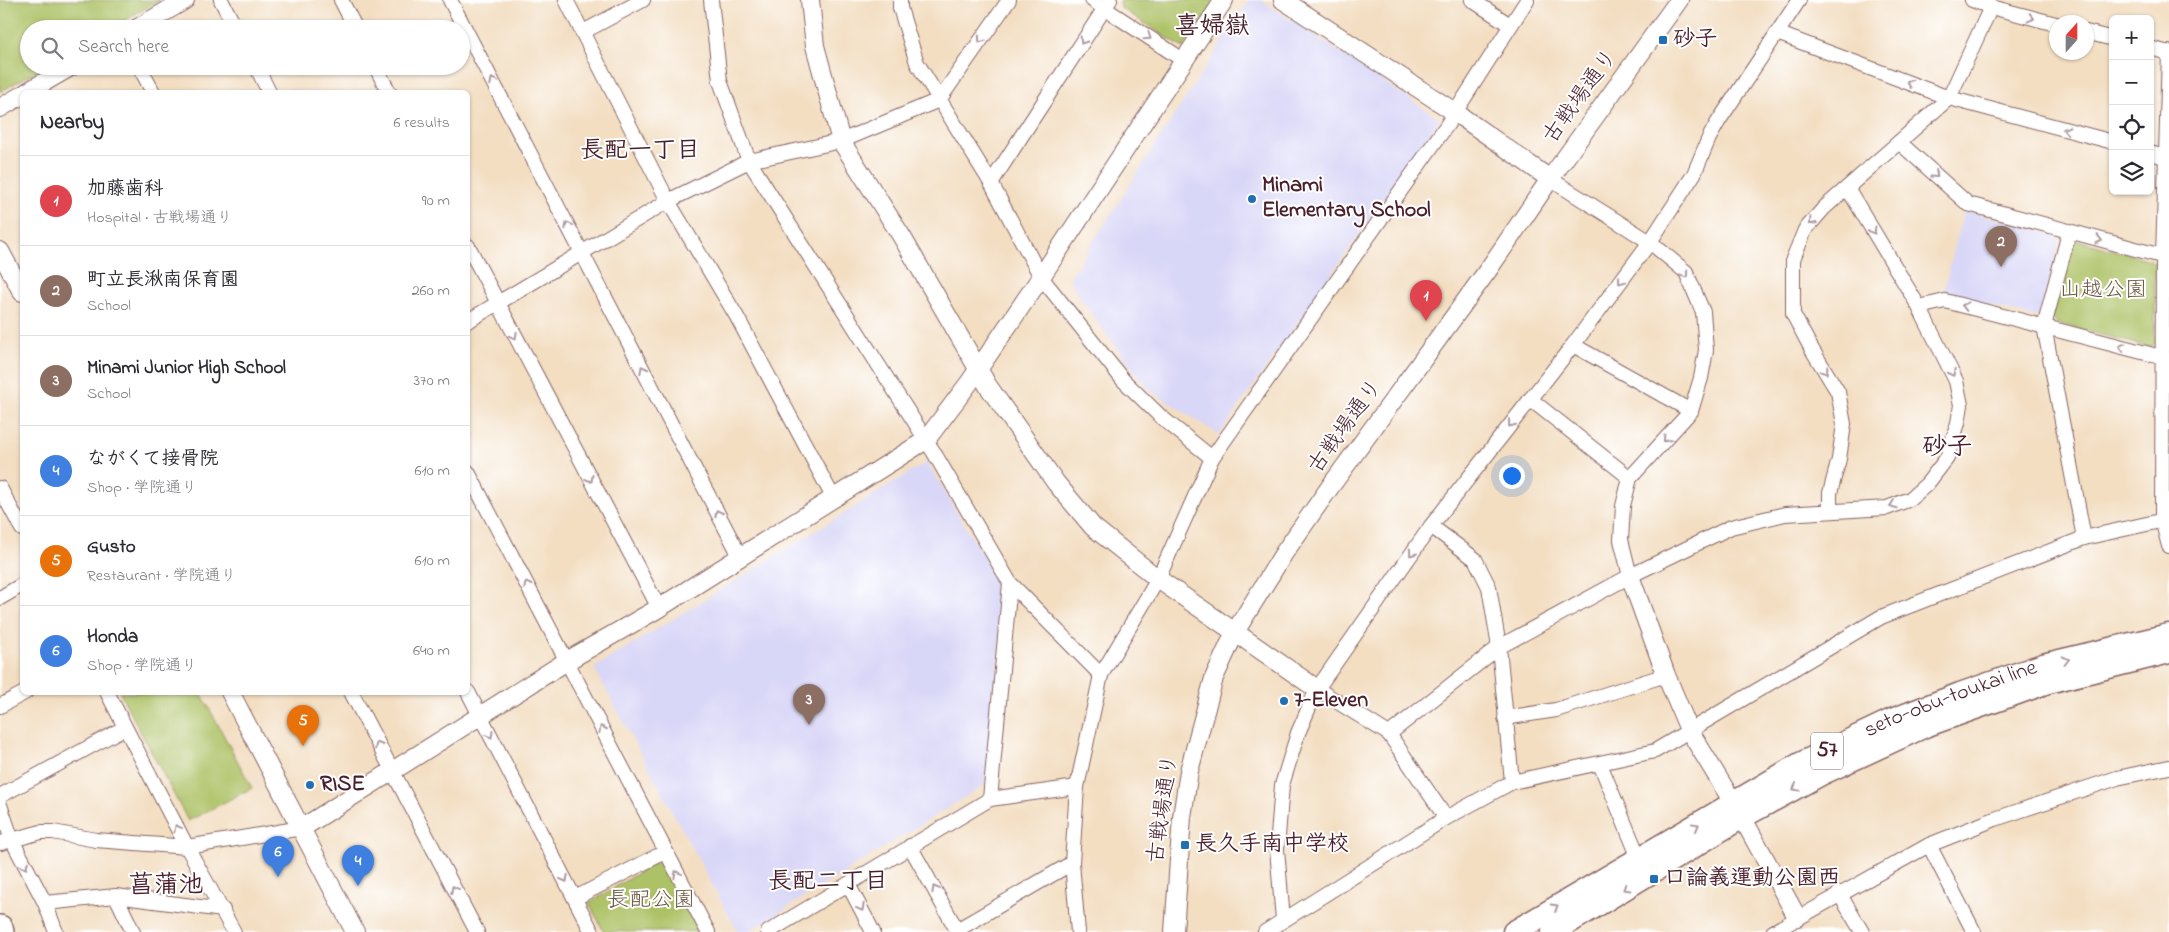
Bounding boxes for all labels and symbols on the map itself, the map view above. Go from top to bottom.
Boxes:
district label: 喜婦嶽 [1174,9,1250,45]
one-way arrow [2026,12,2034,22]
north arrow [2049,15,2094,60]
place label: 砂子 [1673,24,1717,56]
one-way arrow [1142,31,1151,40]
one-way arrow [978,34,987,44]
marker: 砂子 [1657,34,1669,46]
one-way arrow [1080,35,1089,44]
street label: 古戦場通り [1536,43,1626,151]
one-way arrow [489,77,499,86]
one-way arrow [1906,79,1915,89]
one-way arrow [2062,125,2070,135]
district label: 長配一丁目 [580,134,700,169]
one-way arrow [1930,169,1939,178]
place label: Minami Elementary School [1262,170,1431,228]
marker: Minami Elementary School [1246,193,1258,205]
one-way arrow [1809,216,1818,225]
one-way arrow [564,221,574,230]
one-way arrow [1867,225,1877,234]
pin: 2 [1985,226,2017,267]
one-way arrow [2095,235,2103,245]
one-way arrow [1679,270,1689,279]
one-way arrow [1618,275,1626,284]
park label: 山越公園 [2059,275,2147,307]
pin: 1 [1410,280,1442,321]
one-way arrow [1960,301,1969,312]
one-way arrow [508,330,518,339]
one-way arrow [2117,342,2126,353]
one-way arrow [639,365,649,374]
one-way arrow [1818,365,1828,374]
one-way arrow [1946,368,1956,377]
street label: 古戦場通り [1301,373,1391,481]
one-way arrow [1508,418,1516,427]
district label: 砂子 [1922,430,1972,466]
one-way arrow [1662,433,1671,442]
your location [1499,463,1525,489]
one-way arrow [584,474,594,483]
one-way arrow [1889,500,1897,510]
one-way arrow [714,509,724,518]
one-way arrow [1409,547,1418,556]
one-way arrow [523,581,533,590]
street label: seto-obu-toukai line [1859,652,2042,747]
one-way arrow [2062,655,2071,666]
pin: 3 [793,684,825,725]
place label: 7-Eleven [1294,685,1368,717]
marker: 7-Eleven [1278,695,1290,707]
pin: 5 [287,705,319,746]
one-way arrow [598,725,608,734]
one-way arrow [484,730,494,739]
road number: 57 [1811,732,1843,769]
one-way arrow [374,741,384,750]
street label: 古戦場通り [1141,752,1187,866]
place label: RISE [320,769,365,801]
marker: RISE [304,779,316,791]
one-way arrow [1792,781,1801,791]
one-way arrow [1691,822,1700,832]
one-way arrow [173,824,183,833]
place label: 長久手南中学校 [1195,829,1349,861]
pin: 6 [262,836,294,877]
marker: 長久手南中学校 [1179,839,1191,851]
pin: 4 [342,845,374,886]
one-way arrow [19,860,29,869]
place label: 口論義運動公園西 [1664,863,1840,895]
district label: 長配二丁目 [768,865,888,900]
district label: 菖蒲池 [128,868,204,904]
one-way arrow [673,870,683,879]
marker: 口論義運動公園西 [1648,873,1660,885]
one-way arrow [559,874,569,883]
one-way arrow [1622,882,1631,892]
one-way arrow [450,885,460,894]
park label: 長配公園 [607,885,695,917]
one-way arrow [931,886,941,895]
one-way arrow [855,903,865,912]
one-way arrow [1550,904,1559,914]

